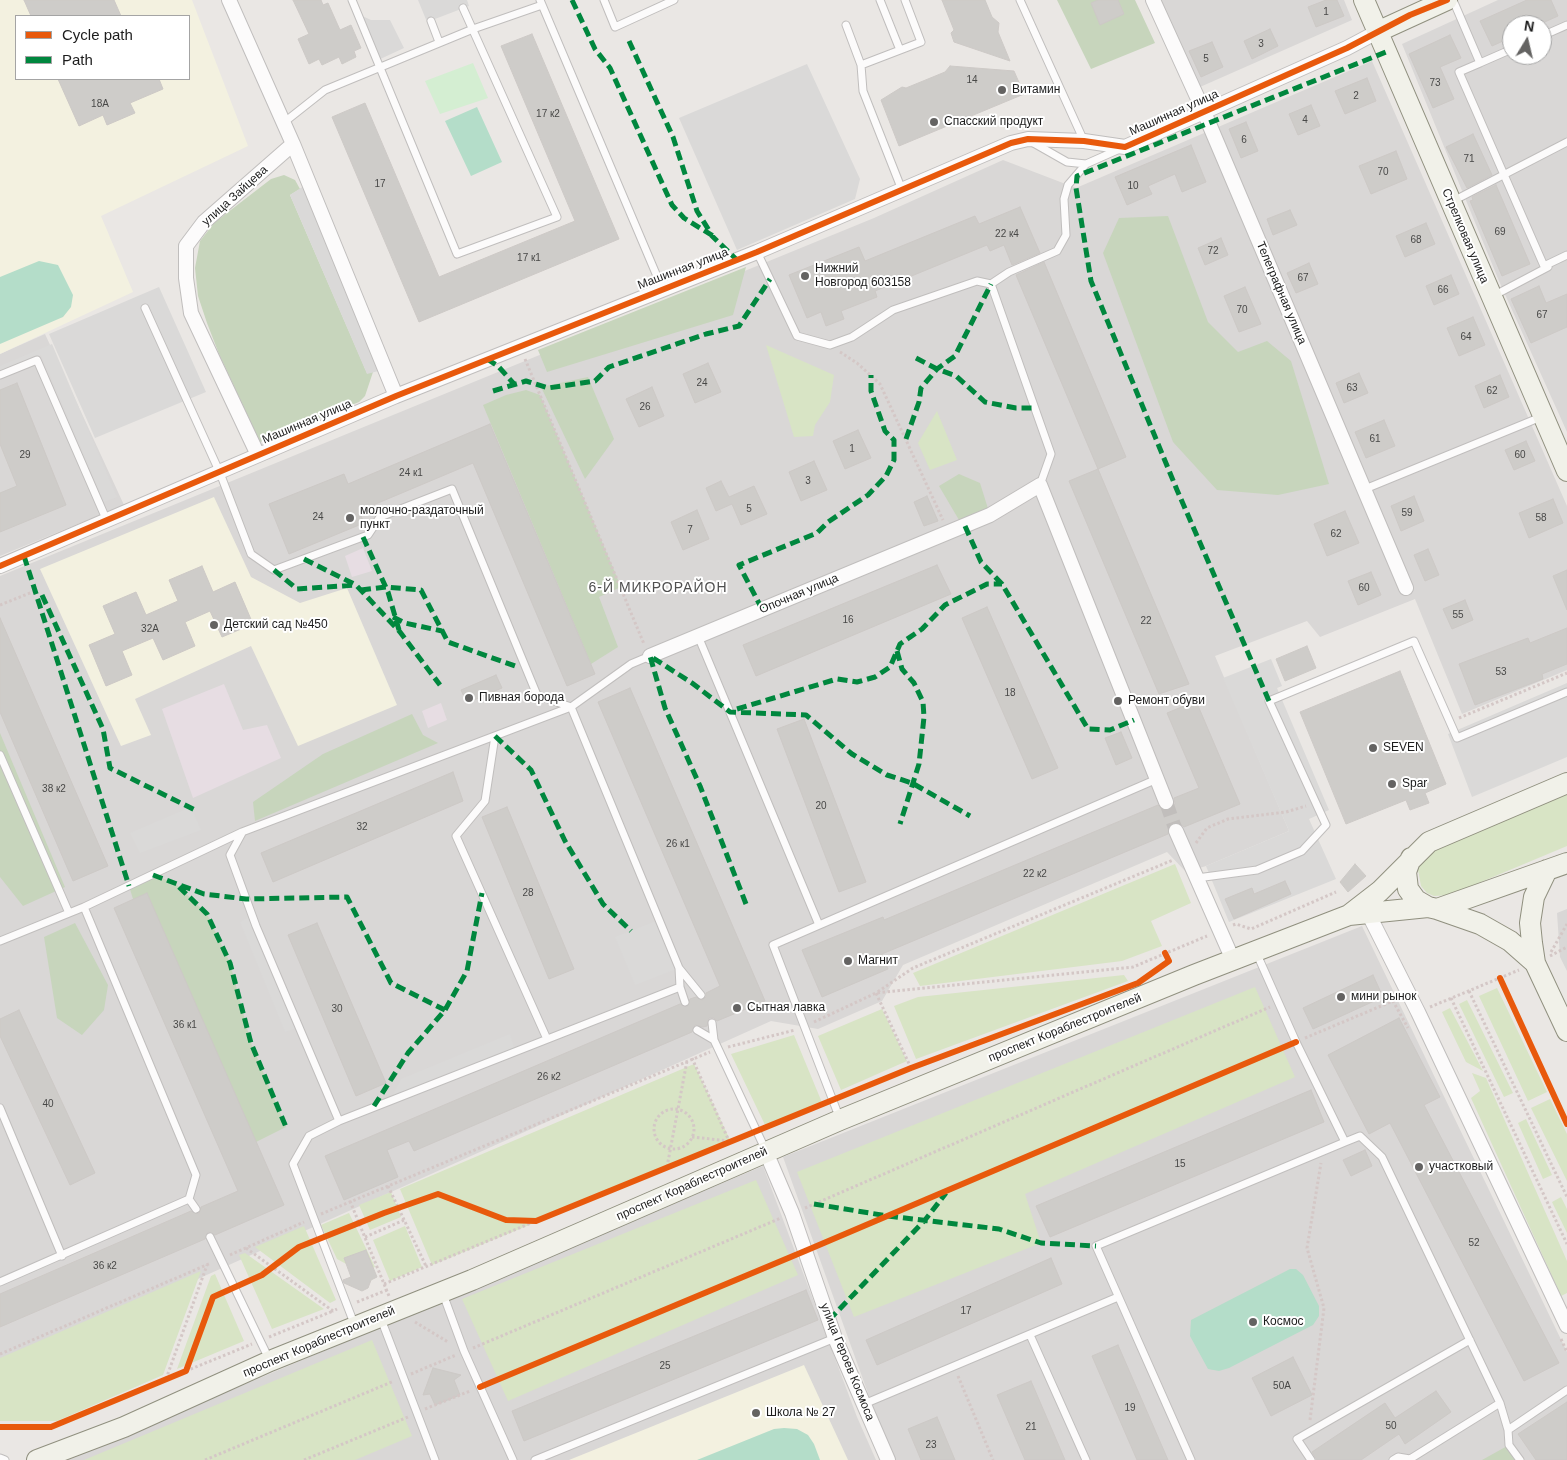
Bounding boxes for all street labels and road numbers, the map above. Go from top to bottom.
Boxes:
street label: Машинная улица [1127,87,1221,139]
street label: улица Зайцева [199,163,271,229]
street label: Стрелковая улица [1438,186,1492,286]
street label: Телеграфная улица [1253,239,1309,347]
street label: Машинная улица [636,245,730,293]
street label: Машинная улица [260,397,354,447]
street label: Опочная улица [757,571,841,617]
street label: проспект Кораблестроителей [986,991,1144,1065]
street label: проспект Кораблестроителей [614,1144,770,1224]
street label: улица Героев Космоса [817,1301,877,1423]
street label: проспект Кораблестроителей [241,1303,397,1381]

